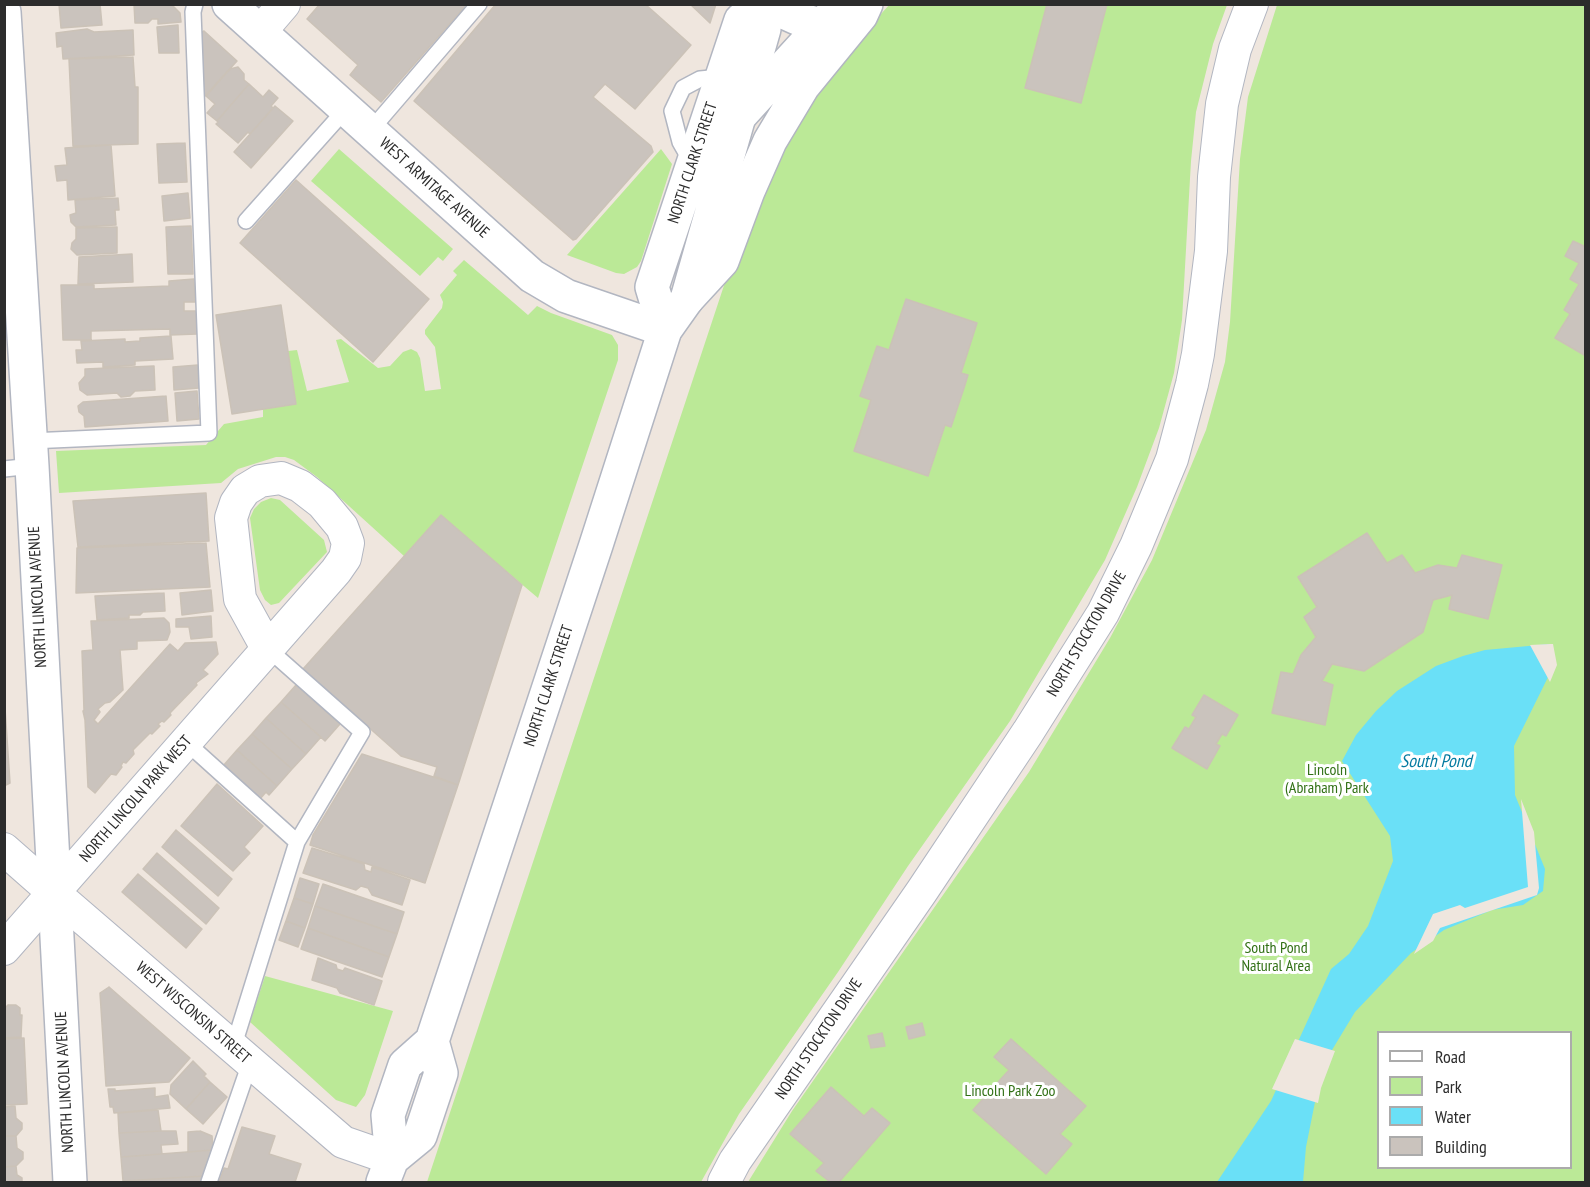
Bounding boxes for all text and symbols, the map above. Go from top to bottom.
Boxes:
street label: NORTH CLARK STREET [664,100,722,226]
street label: WEST ARMITAGE AVENUE [375,134,493,242]
street label: NORTH LINCOLN AVENUE [25,526,51,668]
street label: NORTH STOCKTON DRIVE [1043,568,1131,700]
street label: NORTH CLARK STREET [520,623,578,749]
street label: NORTH LINCOLN PARK WEST [76,732,196,866]
water label: South Pond [1400,751,1472,773]
park label: Lincoln (Abraham) Park [1285,760,1369,798]
park label: South Pond Natural Area [1241,938,1311,976]
street label: WEST WISCONSIN STREET [132,958,254,1068]
street label: NORTH STOCKTON DRIVE [771,975,867,1103]
street label: NORTH LINCOLN AVENUE [52,1011,78,1153]
legend [1377,1031,1572,1169]
text: Road [1435,1045,1466,1068]
text: Park [1435,1075,1462,1098]
park label: Lincoln Park Zoo [964,1081,1056,1101]
text: Water [1435,1105,1471,1128]
text: Building [1435,1135,1487,1158]

